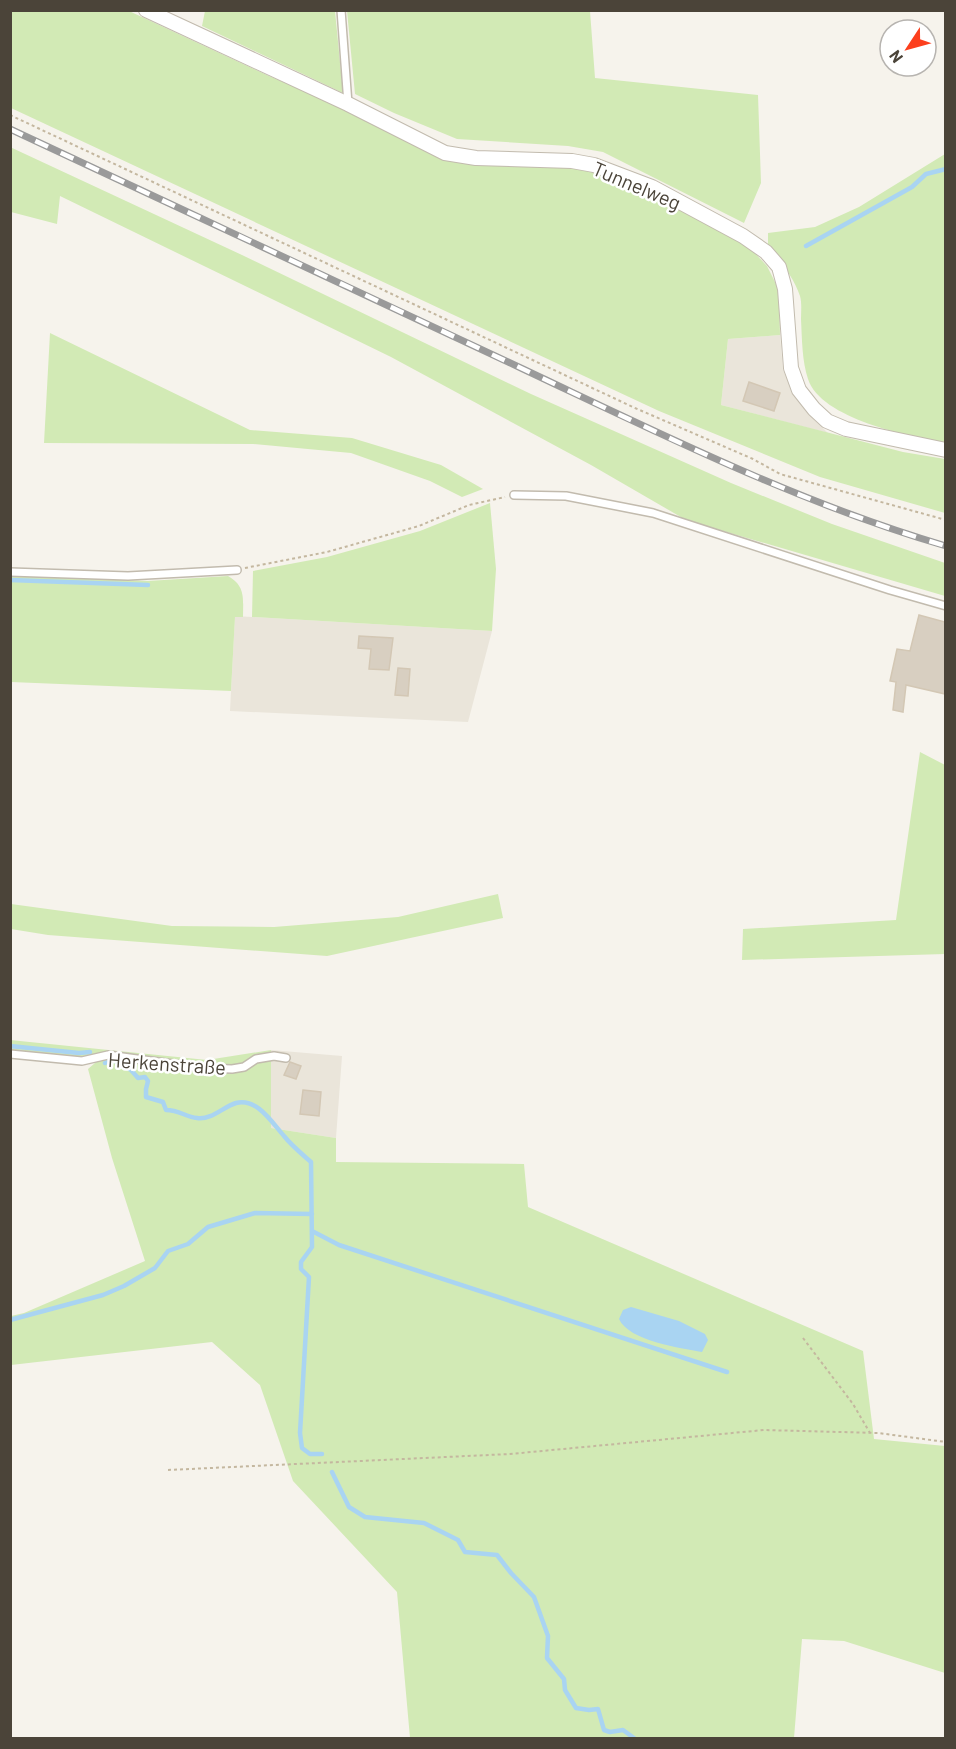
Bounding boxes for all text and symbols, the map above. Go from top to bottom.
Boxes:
north arrow [878,18,938,78]
text: N [885,47,906,67]
street label: Tunnelweg [589,156,685,214]
street label: Herkenstraße [107,1047,227,1079]

